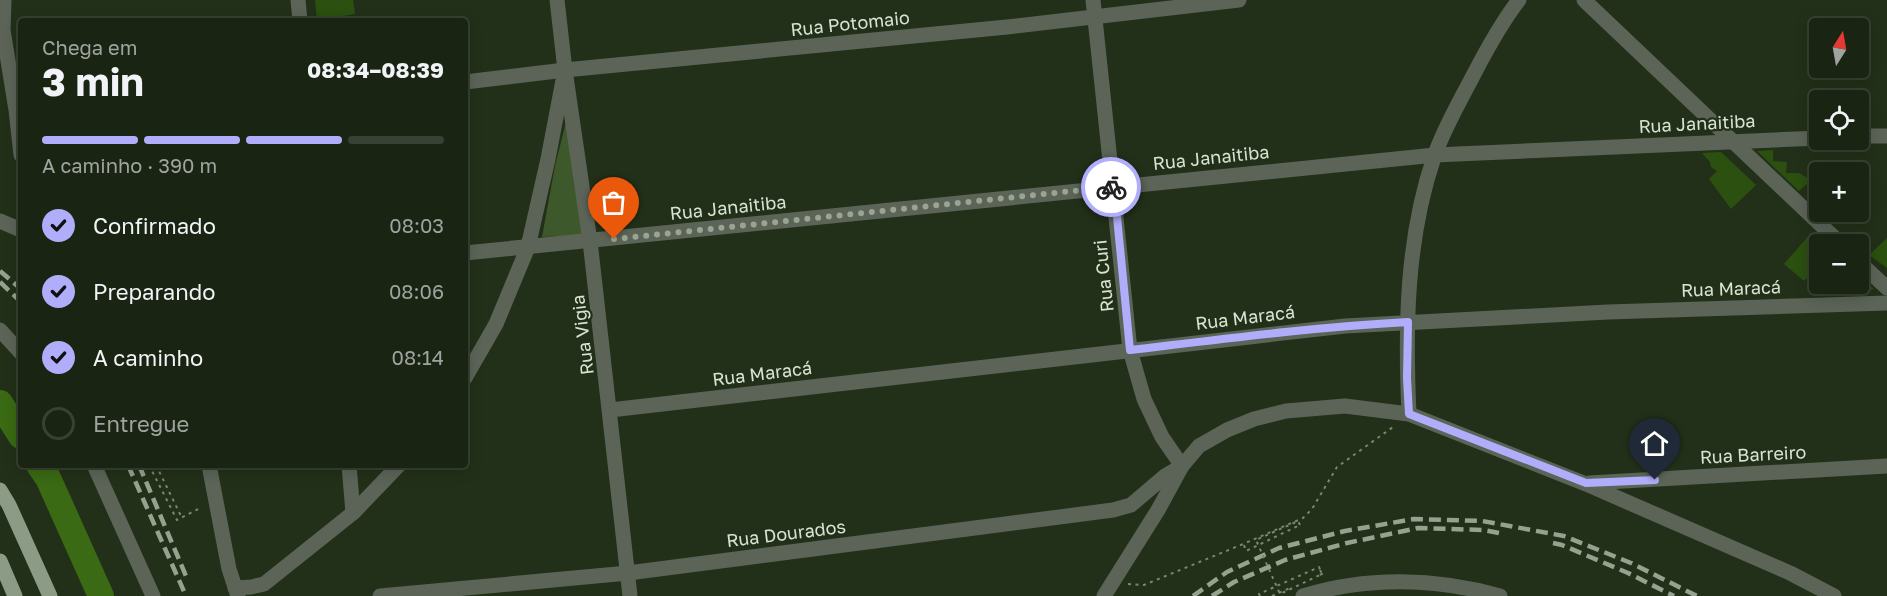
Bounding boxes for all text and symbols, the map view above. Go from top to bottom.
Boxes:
street label: Rua Potomaio [789,6,911,40]
north arrow [1809,18,1869,78]
map controls [1809,18,1869,294]
text: Chega em [42,35,137,59]
text: 08:34–08:39 [307,56,444,83]
text: 3 min [42,58,144,105]
button: locate [1809,90,1869,150]
street label: Rua Janaitiba [1638,109,1756,137]
street label: Rua Janaitiba [1152,140,1270,174]
text: A caminho · 390 m [42,153,217,177]
courier [1081,157,1141,217]
button: + [1809,162,1869,222]
icon: bike [1095,171,1128,204]
pin [588,177,639,239]
icon: bag [597,186,630,219]
street label: Rua Janaitiba [669,190,787,224]
icon: check [42,209,75,242]
text: Confirmado [93,212,216,239]
text: 08:03 [389,213,444,237]
button: − [1809,234,1869,294]
street label: Rua Curi [1088,239,1118,313]
icon: check [42,275,75,308]
street label: Rua Maracá [1681,275,1781,301]
text: Preparando [93,278,216,305]
text: 08:06 [389,279,444,303]
street label: Rua Vigia [566,294,598,376]
street label: Rua Maracá [1194,300,1296,334]
icon: check [42,341,75,374]
text: A caminho [93,344,203,371]
text: 08:14 [392,345,444,369]
street label: Rua Maracá [711,356,813,390]
text: Entregue [93,410,189,437]
pin [1629,418,1680,480]
icon: home [1638,427,1671,460]
street label: Rua Barreiro [1699,440,1807,468]
street label: Rua Dourados [725,515,847,551]

